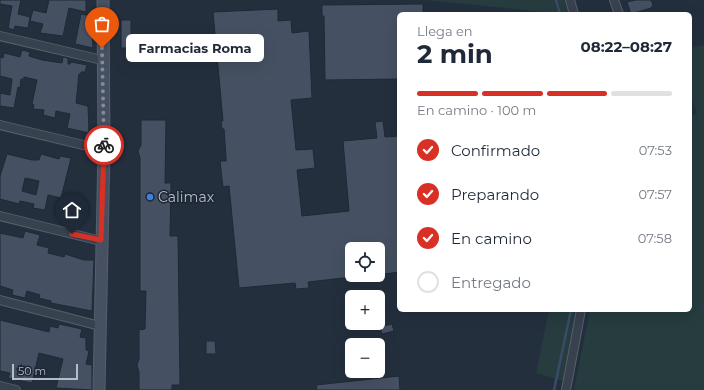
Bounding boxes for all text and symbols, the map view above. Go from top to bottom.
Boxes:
pin [85,7.0,119,48]
icon: bag [91,13,113,35]
text: Llega en [417,23,473,39]
callout: Farmacias Roma [126,34,264,62]
text: 08:22–08:27 [581,37,672,56]
text: 2 min [417,38,493,70]
text: Farmacias Roma [138,40,252,56]
text: En camino · 100 m [417,102,536,118]
courier [84,125,124,165]
icon: bike [93,134,115,156]
icon: check [417,139,439,161]
text: Confirmado [451,141,540,160]
text: 07:53 [639,142,672,158]
icon: check [417,183,439,205]
text: Preparando [451,185,539,204]
text: 07:57 [639,186,672,202]
place label: Calimax [158,188,215,206]
marker: Calimax [145,192,155,202]
pin [55,193,89,234]
icon: home [61,199,83,221]
icon: check [417,227,439,249]
text: En camino [451,229,532,248]
text: 07:58 [638,230,672,246]
map controls [345,242,385,378]
button: locate [345,242,385,282]
text: Entregado [451,273,531,292]
button: + [345,290,385,330]
button: − [345,338,385,378]
scale bar [12,362,78,381]
text: 50 m [18,364,46,378]

